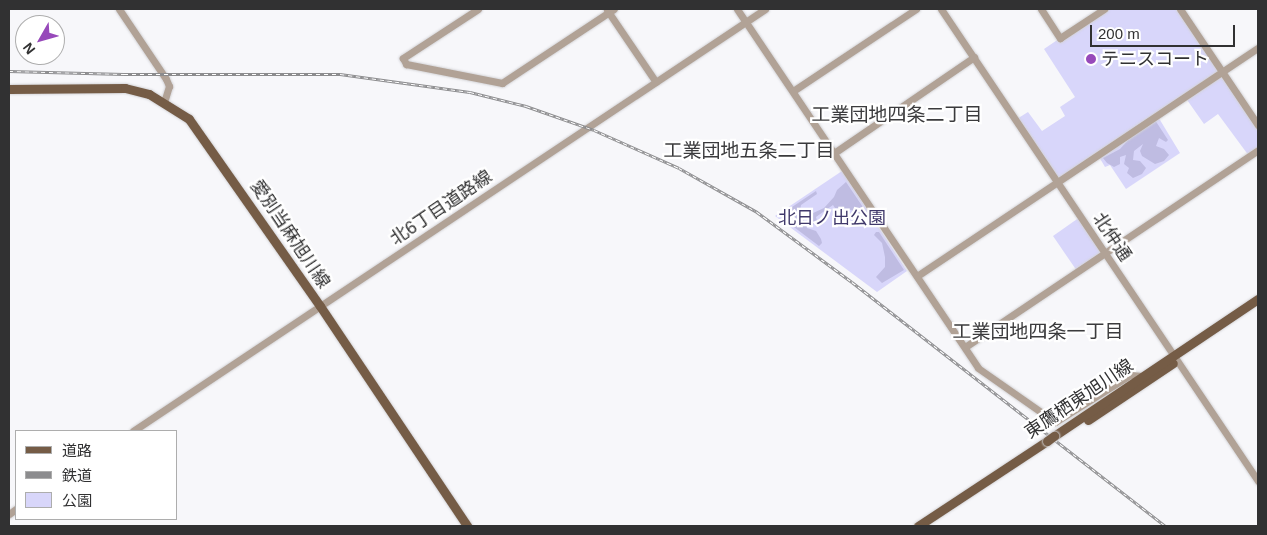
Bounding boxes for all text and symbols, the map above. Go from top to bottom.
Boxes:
north arrow [15,15,65,65]
scale bar [1092,15,1237,47]
text: 200 m [1098,25,1140,42]
text: N [20,40,38,58]
place label: テニスコート [1101,48,1209,70]
marker: テニスコート [1085,53,1097,65]
district label: 工業団地四条二丁目 [812,104,982,126]
district label: 工業団地五条二丁目 [664,140,834,162]
street label: 北6丁目道路線 [386,166,496,250]
street label: 愛別当麻旭川線 [246,176,334,292]
park label: 北日ノ出公園 [778,207,886,229]
street label: 北仲通 [1088,209,1136,265]
district label: 工業団地四条一丁目 [953,321,1123,343]
street label: 東鷹栖東旭川線 [1021,355,1137,443]
legend [15,430,178,520]
text: 道路 [62,442,92,459]
text: 鉄道 [62,467,92,484]
text: 公園 [62,492,92,509]

